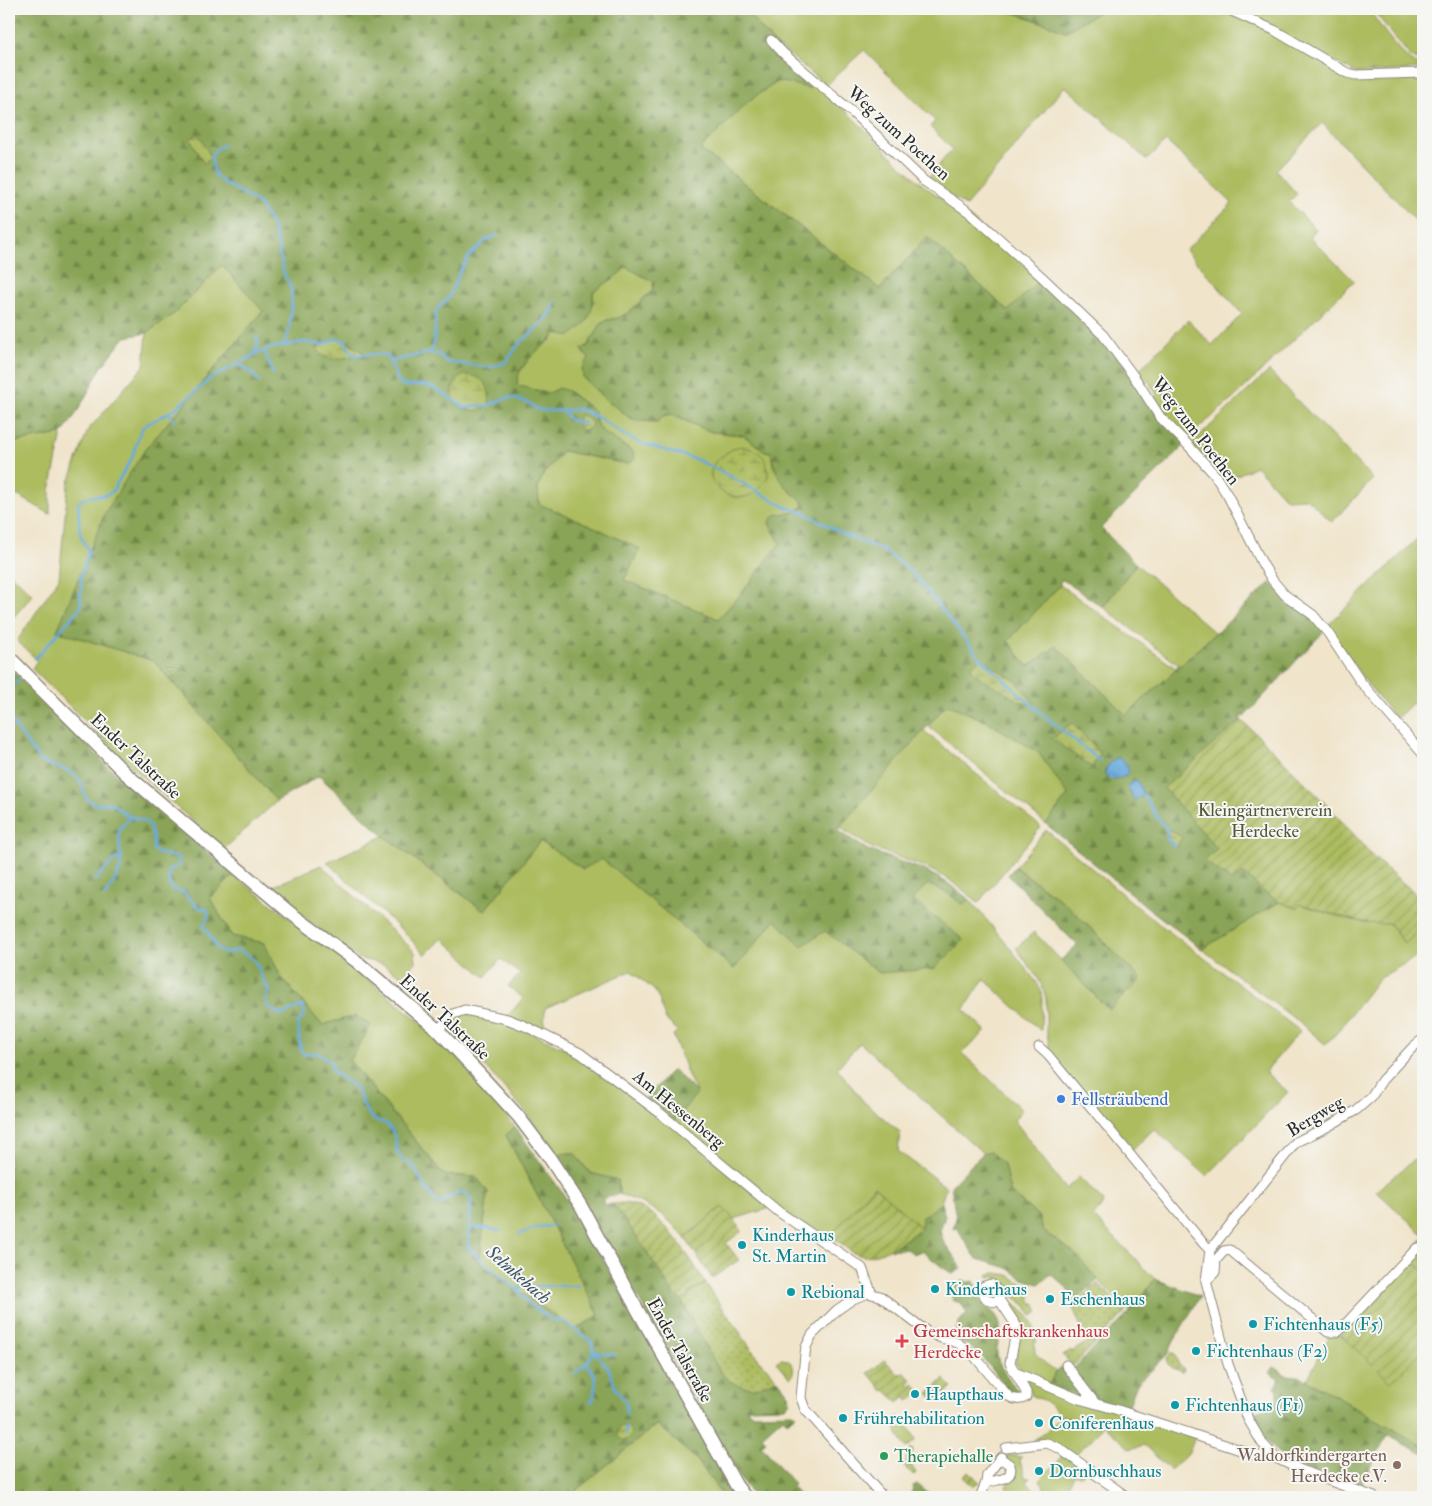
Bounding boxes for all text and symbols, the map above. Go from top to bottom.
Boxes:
street label: Weg zum Poethen [842,80,955,186]
street label: Weg zum Poethen [1146,372,1245,490]
street label: Ender Talstraße [85,708,186,805]
park label: Kleingärtnerverein Herdecke [1198,799,1332,843]
street label: Ender Talstraße [394,969,495,1066]
street label: Am Hessenberg [627,1065,730,1154]
place label: Fellsträubend [1071,1088,1169,1111]
street label: Bergweg [1283,1090,1349,1142]
marker: Fellsträubend [1055,1093,1067,1105]
place label: Kinderhaus St. Martin [752,1224,834,1268]
water label: Selmkebach [480,1239,556,1310]
marker: Kinderhaus St. Martin [736,1239,748,1251]
place label: Kinderhaus [945,1278,1027,1301]
place label: Rebional [801,1281,865,1304]
marker: Kinderhaus [929,1283,941,1295]
marker: Rebional [785,1286,797,1298]
place label: Eschenhaus [1060,1288,1145,1311]
marker: Eschenhaus [1044,1293,1056,1305]
street label: Ender Talstraße [641,1294,718,1407]
place label: Fichtenhaus (F5) [1263,1313,1383,1336]
marker: Fichtenhaus (F5) [1247,1318,1259,1330]
place label: Gemeinschaftskrankenhaus Herdecke [913,1320,1109,1364]
marker: Gemeinschaftskrankenhaus Herdecke [895,1334,909,1348]
place label: Fichtenhaus (F2) [1206,1340,1327,1363]
marker: Fichtenhaus (F2) [1190,1345,1202,1357]
place label: Haupthaus [925,1383,1004,1406]
marker: Haupthaus [909,1388,921,1400]
place label: Fichtenhaus (F1) [1185,1394,1304,1417]
marker: Fichtenhaus (F1) [1169,1399,1181,1411]
place label: Frührehabilitation [853,1407,985,1430]
marker: Frührehabilitation [837,1412,849,1424]
place label: Coniferenhaus [1049,1412,1154,1435]
marker: Coniferenhaus [1033,1417,1045,1429]
place label: Waldorfkindergarten Herdecke e.V. [1236,1444,1387,1488]
place label: Therapiehalle [894,1445,994,1468]
marker: Therapiehalle [878,1450,890,1462]
marker: Waldorfkindergarten Herdecke e.V. [1391,1459,1403,1471]
place label: Dornbuschhaus [1049,1460,1162,1483]
marker: Dornbuschhaus [1033,1465,1045,1477]

